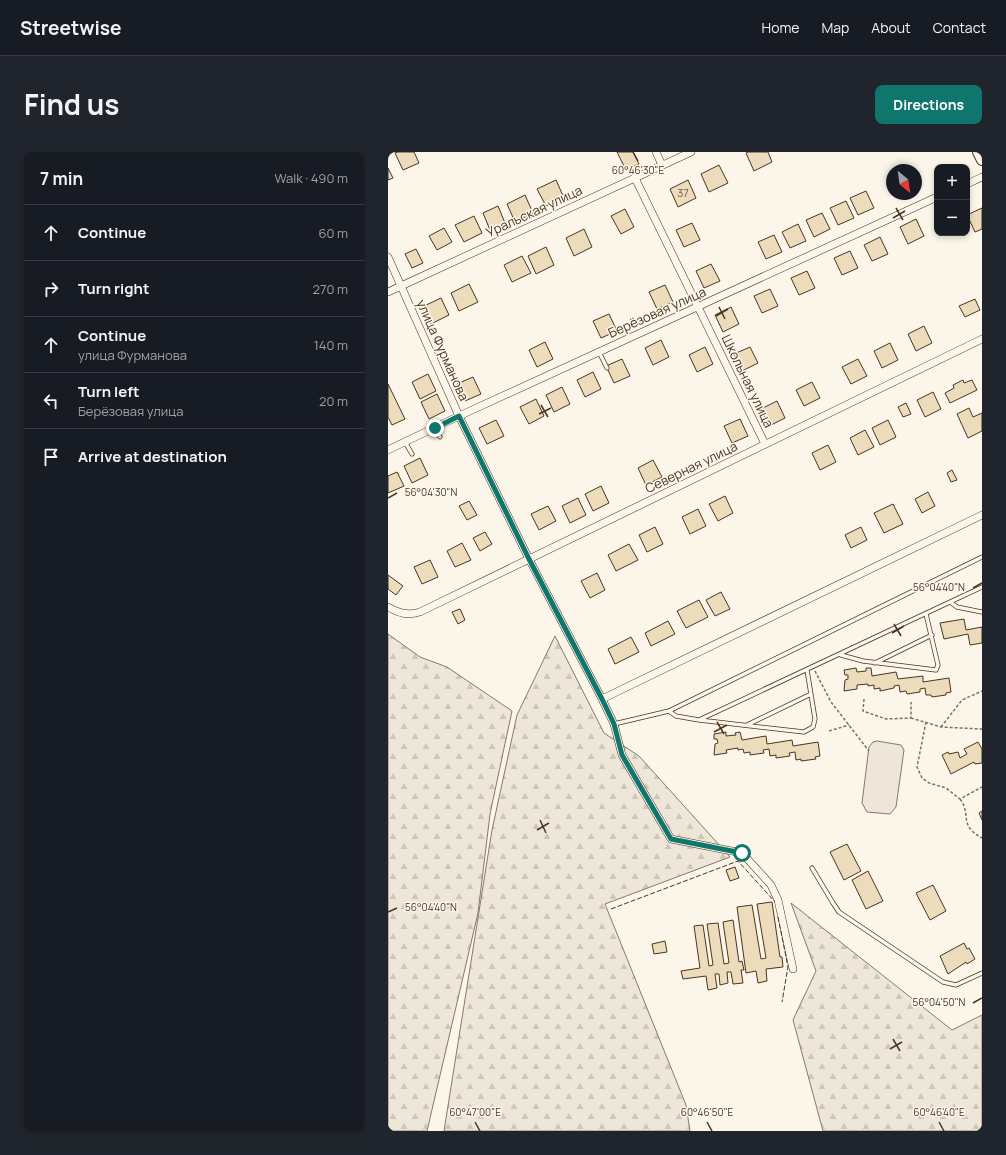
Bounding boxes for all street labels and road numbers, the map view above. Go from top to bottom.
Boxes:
street label: Уральская улица [483,181,585,241]
street label: Берёзовая улица [605,282,709,342]
street label: улица Фурманова [413,297,473,403]
street label: Школьная улица [718,331,778,431]
street label: Северная улица [642,437,740,497]

